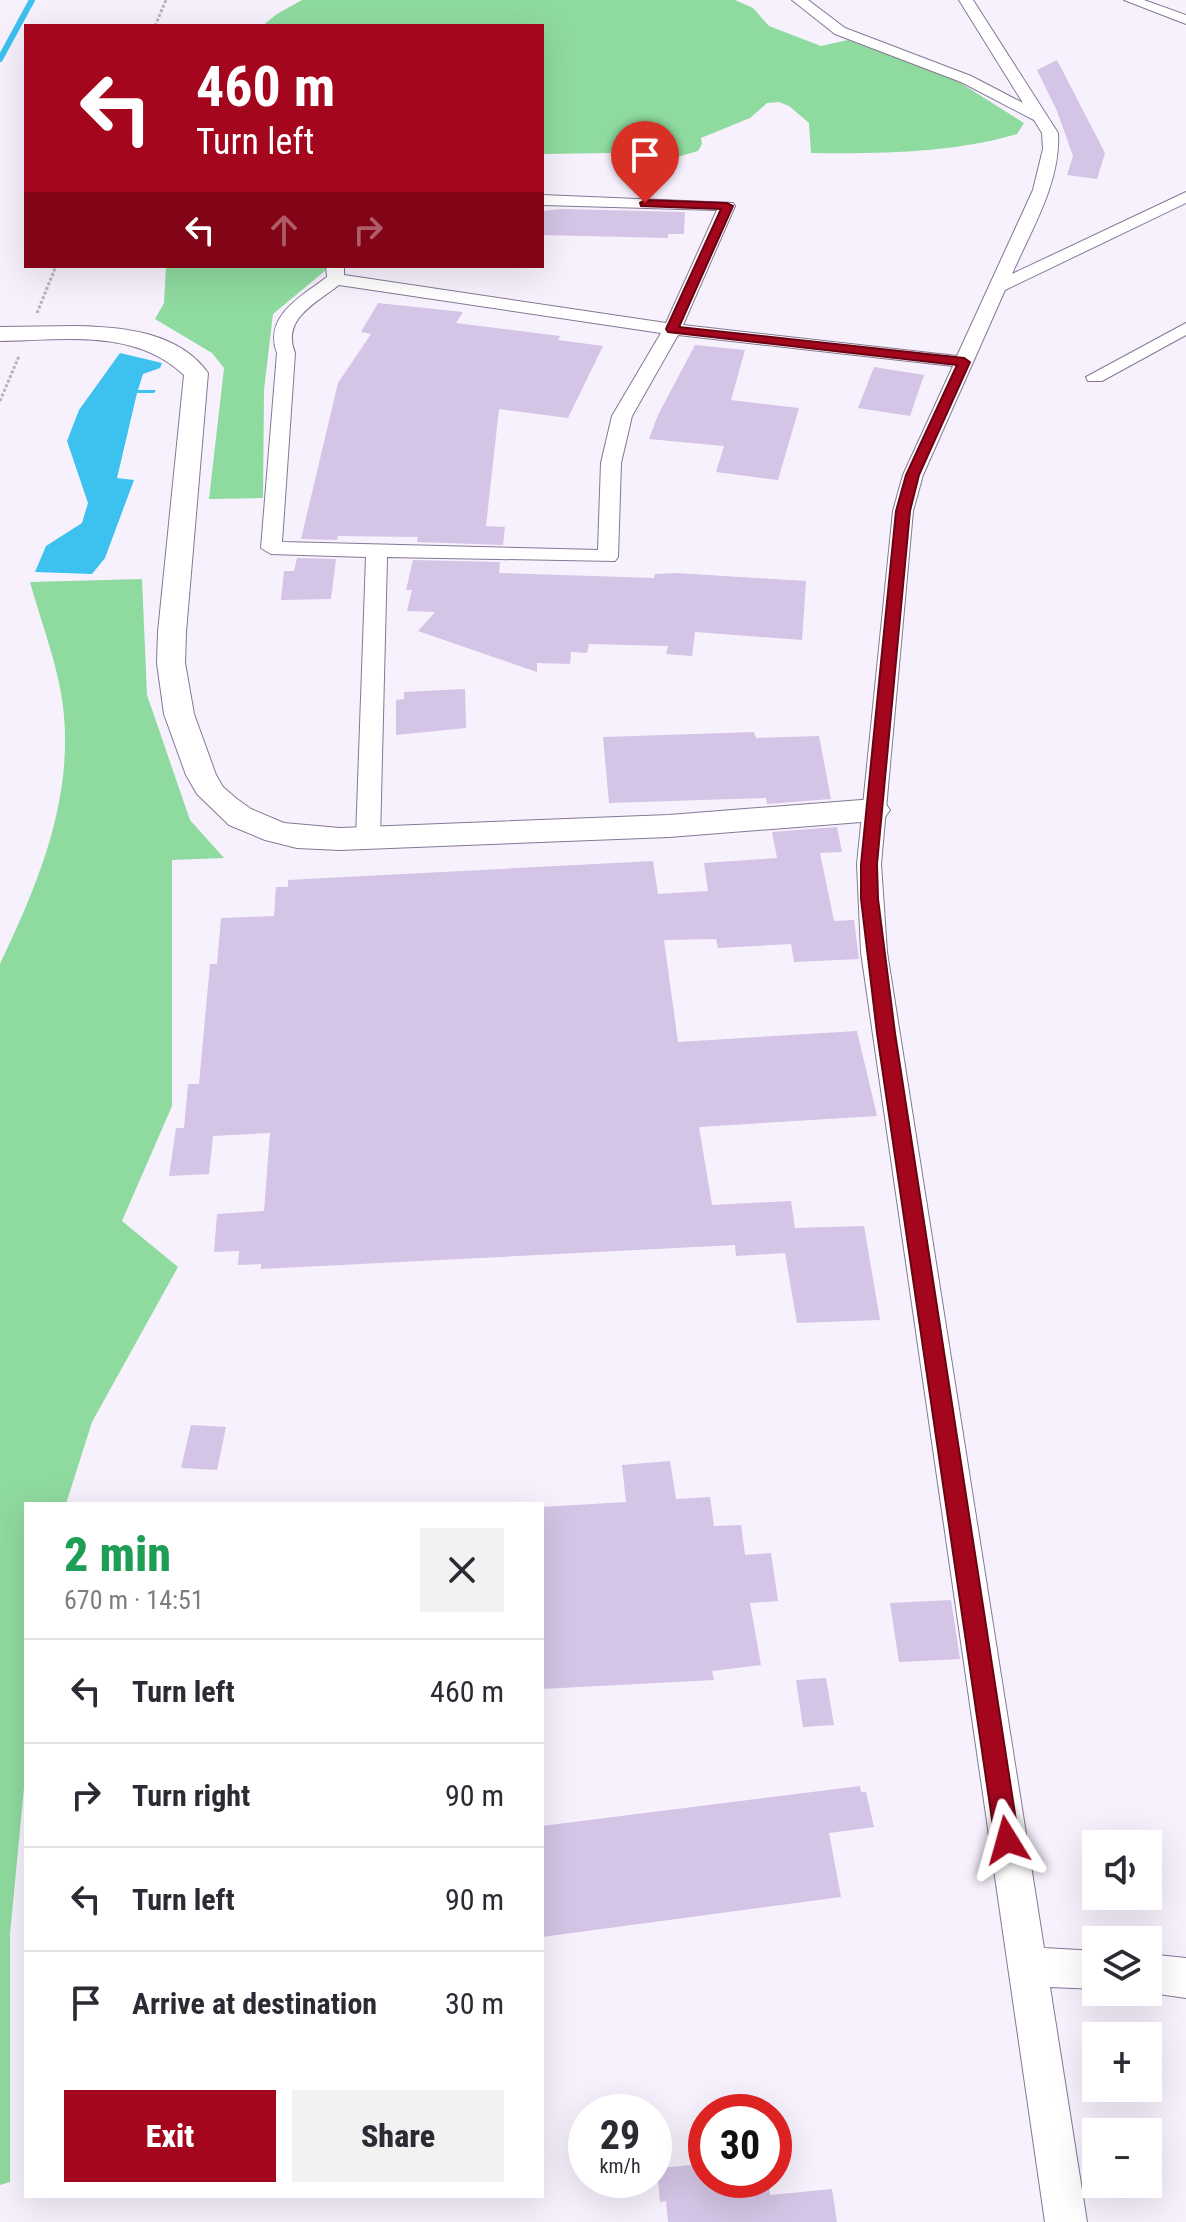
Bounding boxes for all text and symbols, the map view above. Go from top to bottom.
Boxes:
text: 460 m [196,54,335,120]
icon: left [64,56,168,160]
text: Turn left [196,121,314,163]
pin [611,121,679,203]
icon: arrive [623,133,667,177]
icon: left [178,208,222,252]
icon: ahead [262,208,306,252]
icon: right [346,208,390,252]
text: 2 min [64,1526,171,1583]
button: close [420,1528,504,1612]
text: 670 m · 14:51 [64,1585,204,1615]
icon: left [64,1669,108,1713]
text: Turn left [132,1674,235,1709]
text: 460 m [430,1674,504,1709]
icon: right [64,1773,108,1817]
text: Turn right [132,1778,250,1813]
text: 90 m [445,1778,504,1813]
position arrow [965,1798,1049,1882]
map controls [1082,1830,1162,2198]
button: sound [1082,1830,1162,1910]
icon: left [64,1877,108,1921]
text: Turn left [132,1882,235,1917]
text: 90 m [445,1882,504,1917]
button: layers [1082,1926,1162,2006]
icon: arrive [64,1981,108,2025]
text: Arrive at destination [132,1986,377,2021]
text: 30 m [445,1986,504,2021]
button: + [1082,2022,1162,2102]
button: Exit [64,2090,276,2182]
button: Share [292,2090,504,2182]
speed limit sign: 30 [688,2094,792,2198]
text: 29 [600,2112,640,2159]
button: − [1082,2118,1162,2198]
text: km/h [599,2154,641,2178]

